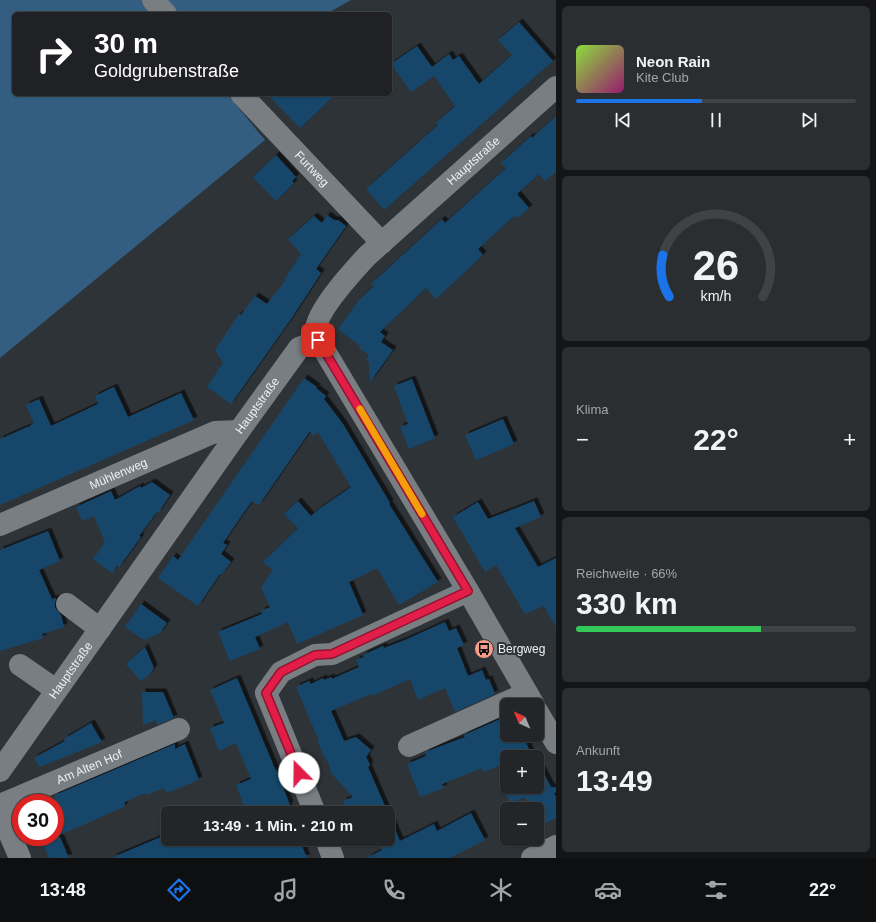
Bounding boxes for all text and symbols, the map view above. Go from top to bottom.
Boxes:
icon: right [28,28,80,80]
text: 30 m [94,28,158,59]
text: Neon Rain [636,53,710,70]
text: Goldgrubenstraße [94,61,239,81]
text: Kite Club [636,70,689,85]
icon: previous [612,109,634,131]
icon: pause [705,109,727,131]
icon: next [798,109,820,131]
street label: Hauptstraße [444,133,503,188]
street label: Furtweg [292,148,332,189]
text: 26 [693,241,739,288]
text: km/h [701,287,732,303]
pin [301,323,335,357]
icon: arrive [307,329,329,351]
street label: Hauptstraße [232,374,283,436]
text: Klima [576,402,609,417]
text: 22° [693,423,739,456]
text: − [576,427,589,452]
text: + [843,427,856,452]
street label: Mühlenweg [87,455,149,492]
text: Reichweite · 66% [576,566,677,581]
text: 330 km [576,587,678,620]
bus stop icon: Bergweg [473,638,495,660]
street label: Hauptstraße [46,639,96,701]
place label: Bergweg [498,642,545,656]
north arrow [500,698,544,742]
map controls [500,698,544,846]
text: Ankunft [576,743,620,758]
street label: Am Alten Hof [54,747,125,787]
button: + [500,750,544,794]
position arrow [278,752,320,794]
text: 13:49 [576,764,653,797]
speed limit sign: 30 [12,794,64,846]
button: − [500,802,544,846]
text: 13:49 · 1 Min. · 210 m [203,817,353,834]
icon: directions [165,876,193,904]
icon: music [272,876,300,904]
icon: phone [380,876,408,904]
icon: climate [487,876,515,904]
icon: car [594,876,622,904]
icon: filters [702,876,730,904]
text: 13:48 [40,880,86,900]
text: 22° [809,880,836,900]

